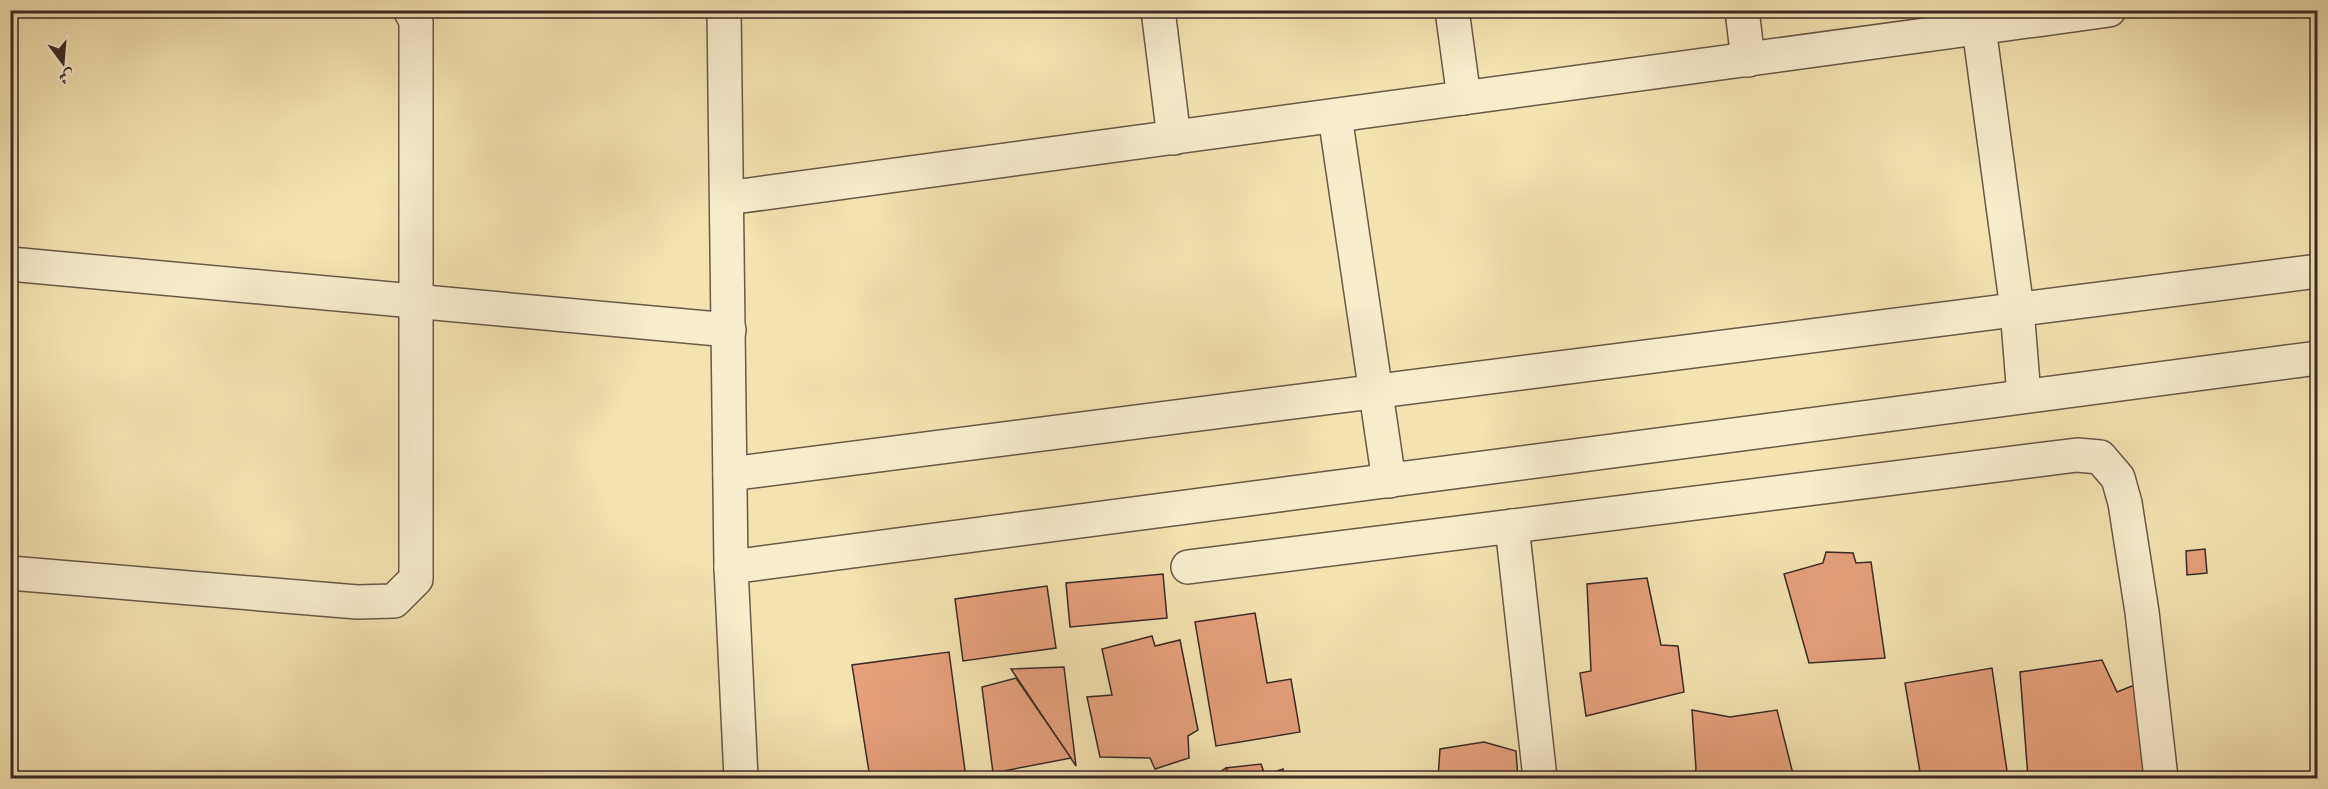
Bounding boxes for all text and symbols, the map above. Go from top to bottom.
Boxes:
north arrow [33,33,93,93]
text: ش [56,65,77,88]

